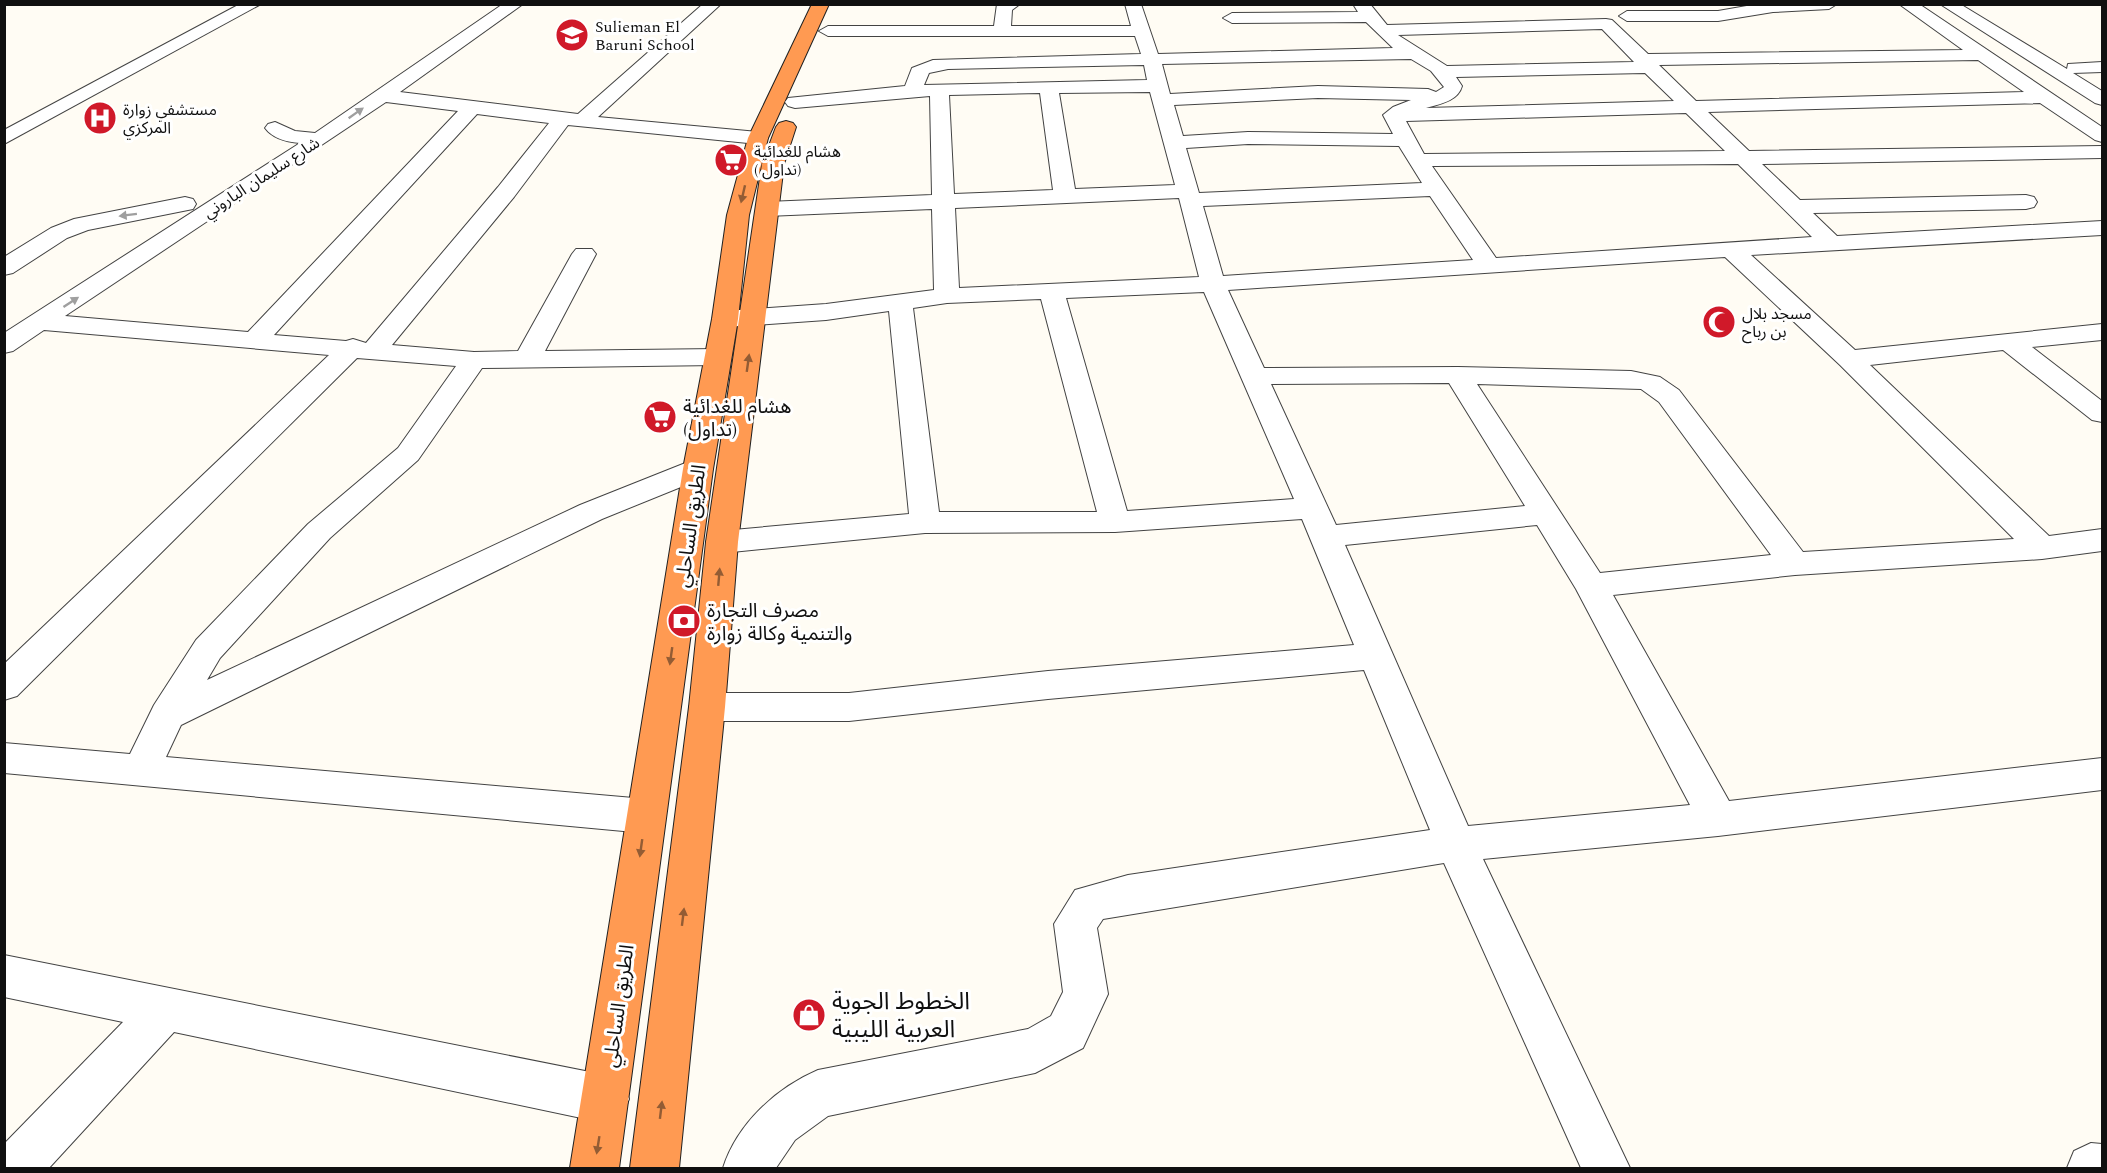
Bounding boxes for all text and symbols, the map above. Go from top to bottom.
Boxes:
place label: Sulieman El Baruni School [595,15,695,57]
school or university icon: Sulieman El Baruni School [554,17,590,53]
place label: مستشفي زوارة المركزي [123,98,217,140]
hospital icon: مستشفي زوارة المركزي [82,100,118,136]
one-way arrow [348,107,364,119]
street label: شارع سليمان الباروني [199,131,325,225]
place label: هشام للغدائية ( تداول) [754,140,841,182]
supermarket icon: هشام للغدائية ( تداول) [713,142,749,178]
one-way arrow [738,184,747,203]
one-way arrow [118,211,137,220]
one-way arrow [63,296,79,307]
place label: مسجد بلال بن رباح [1742,302,1812,344]
mosque icon: مسجد بلال بن رباح [1701,304,1737,340]
one-way arrow [743,353,752,372]
place label: هشام للغدائية (تداول) [683,392,792,445]
supermarket icon: هشام للغدائية (تداول) [642,399,678,435]
street label: الطريق الساحلي [668,463,714,590]
one-way arrow [714,567,724,586]
place label: مصرف التجارة والتنمية وكالة زوارة [707,596,853,649]
bank icon: مصرف التجارة والتنمية وكالة زوارة [666,603,702,639]
one-way arrow [667,646,676,665]
one-way arrow [636,839,645,858]
one-way arrow [678,907,688,926]
street label: الطريق الساحلي [596,943,642,1070]
place label: الخطوط الجوية العربية الليبية [832,984,970,1048]
shop icon: الخطوط الجوية العربية الليبية [791,997,827,1033]
one-way arrow [656,1101,665,1120]
one-way arrow [593,1136,602,1155]

